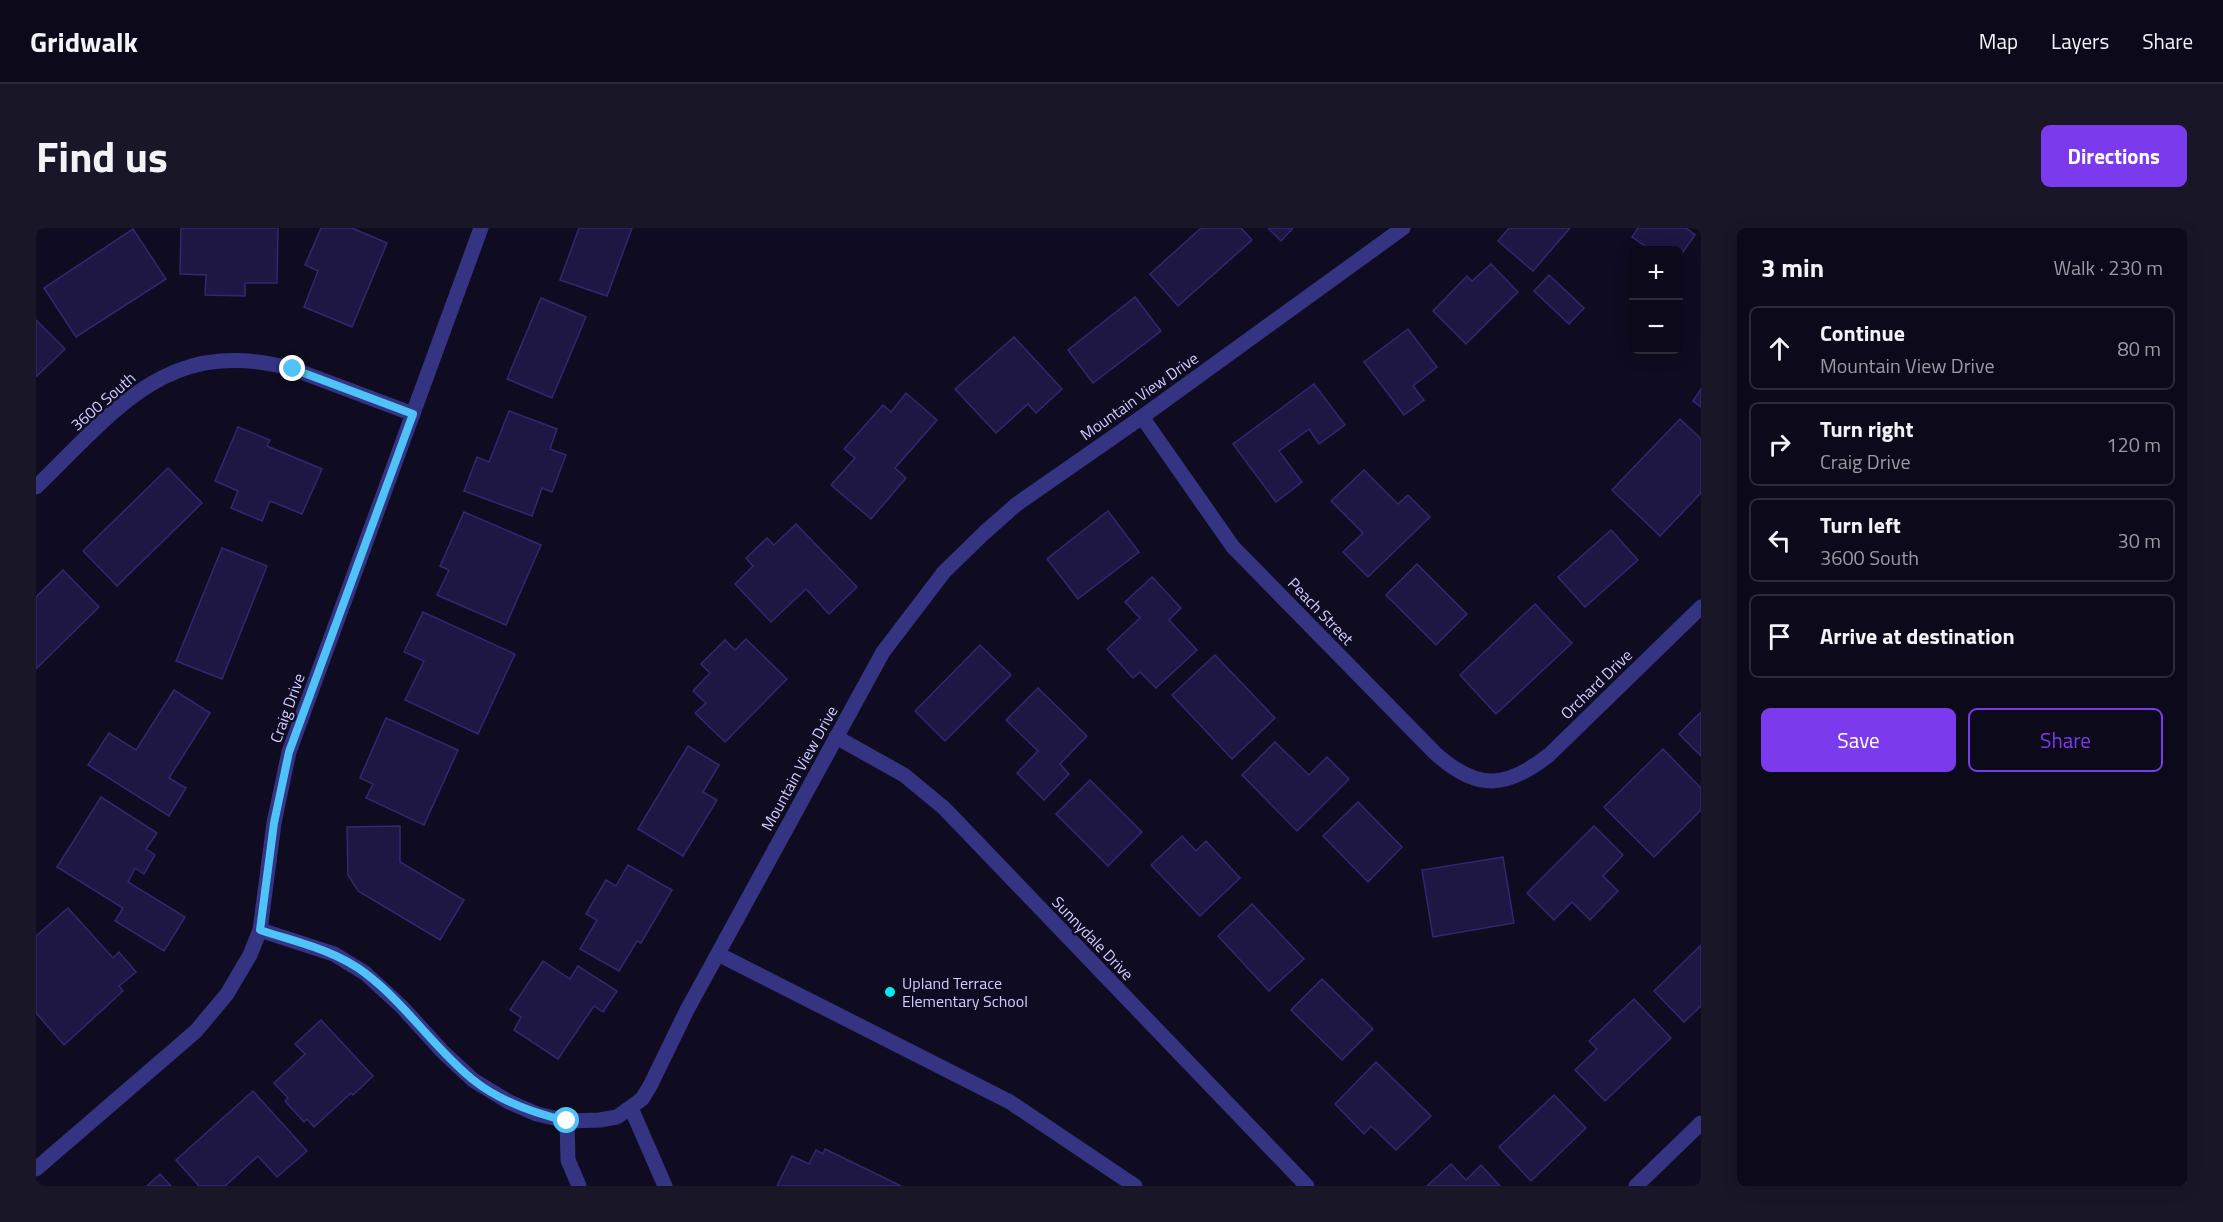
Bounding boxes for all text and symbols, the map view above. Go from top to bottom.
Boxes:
text: Gridwalk [30,20,138,63]
text: Map [1979,25,2018,57]
text: Layers [2051,25,2109,57]
text: Share [2142,25,2193,57]
text: Find us [36,124,168,188]
button: Directions [2041,125,2187,187]
map controls [1629,246,1683,354]
button: + [1629,246,1683,300]
text: 3 min [1761,248,1824,287]
text: Walk · 230 m [2054,252,2163,283]
button: − [1629,300,1683,354]
text: Continue [1820,316,1905,350]
icon: ahead [1763,332,1796,365]
text: 80 m [2117,333,2161,364]
street label: Mountain View Drive [1075,346,1203,446]
text: Mountain View Drive [1820,350,1995,381]
route end [279,355,305,381]
street label: 3600 South [65,366,141,436]
text: Turn right [1820,412,1914,446]
icon: right [1763,428,1796,461]
text: 120 m [2106,429,2161,460]
text: Craig Drive [1820,446,1911,477]
text: Turn left [1820,508,1901,542]
icon: left [1763,524,1796,557]
text: 30 m [2117,525,2161,556]
text: 3600 South [1820,542,1919,573]
street label: Peach Street [1283,572,1360,650]
text: Arrive at destination [1820,619,2015,653]
icon: arrive [1763,620,1796,653]
street label: Orchard Drive [1555,643,1637,725]
street label: Craig Drive [263,670,311,746]
street label: Mountain View Drive [755,701,843,835]
button: Save [1761,708,1956,772]
button: Share [1968,708,2163,772]
street label: Sunnydale Drive [1047,891,1139,985]
place label: Upland Terrace Elementary School [902,971,1028,1013]
marker: Upland Terrace Elementary School [883,985,897,999]
route start [553,1107,579,1133]

